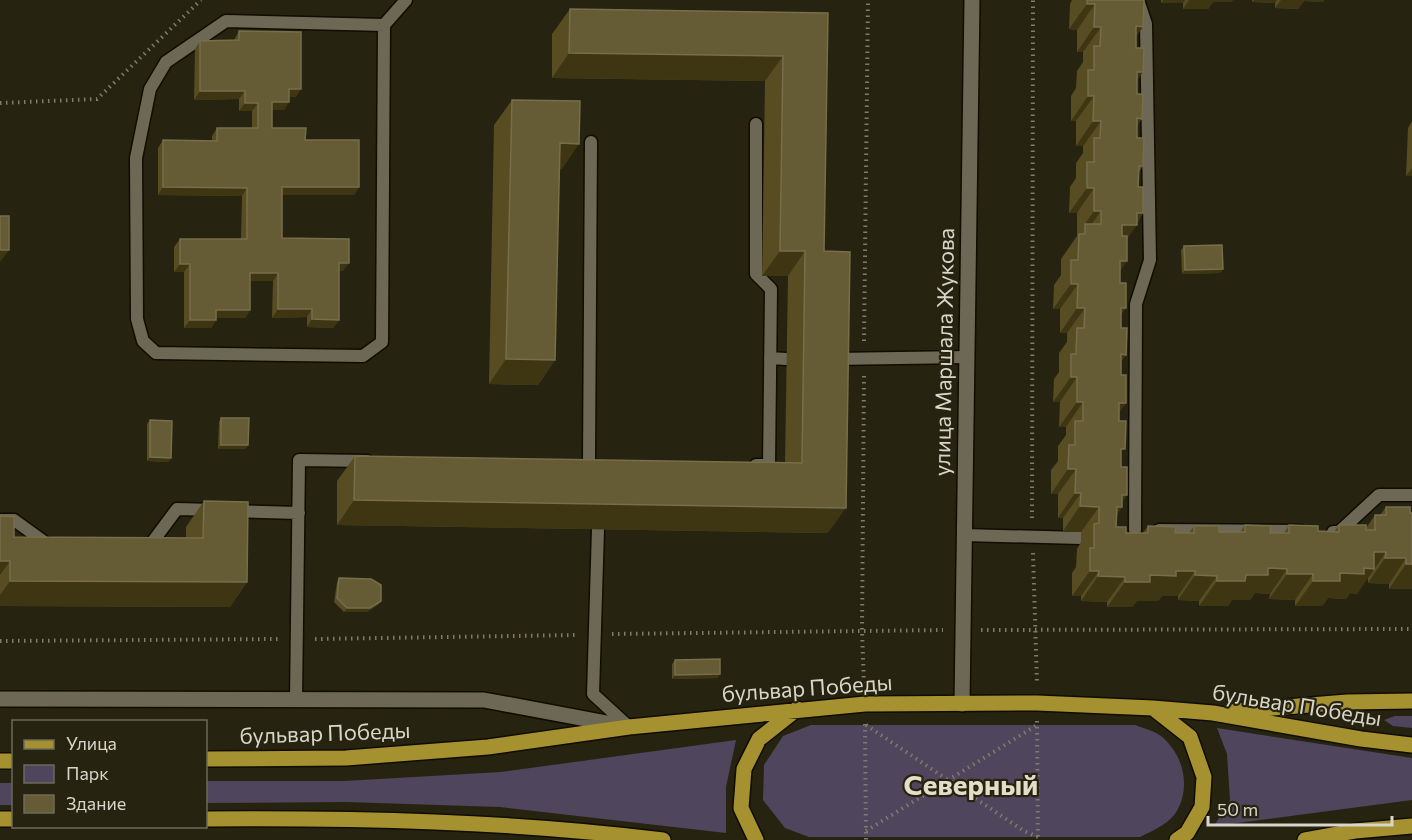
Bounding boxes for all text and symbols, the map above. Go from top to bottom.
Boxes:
street label: улица Маршала Жукова [928,228,959,476]
street label: бульвар Победы [721,668,893,707]
street label: бульвар Победы [1210,678,1384,731]
street label: бульвар Победы [239,716,411,749]
legend [12,720,207,828]
text: Улица [66,732,117,754]
text: Парк [66,762,109,784]
district label: Северный [904,767,1038,801]
scale bar [1208,789,1392,827]
text: Здание [66,792,126,814]
text: 50 m [1217,798,1258,820]

